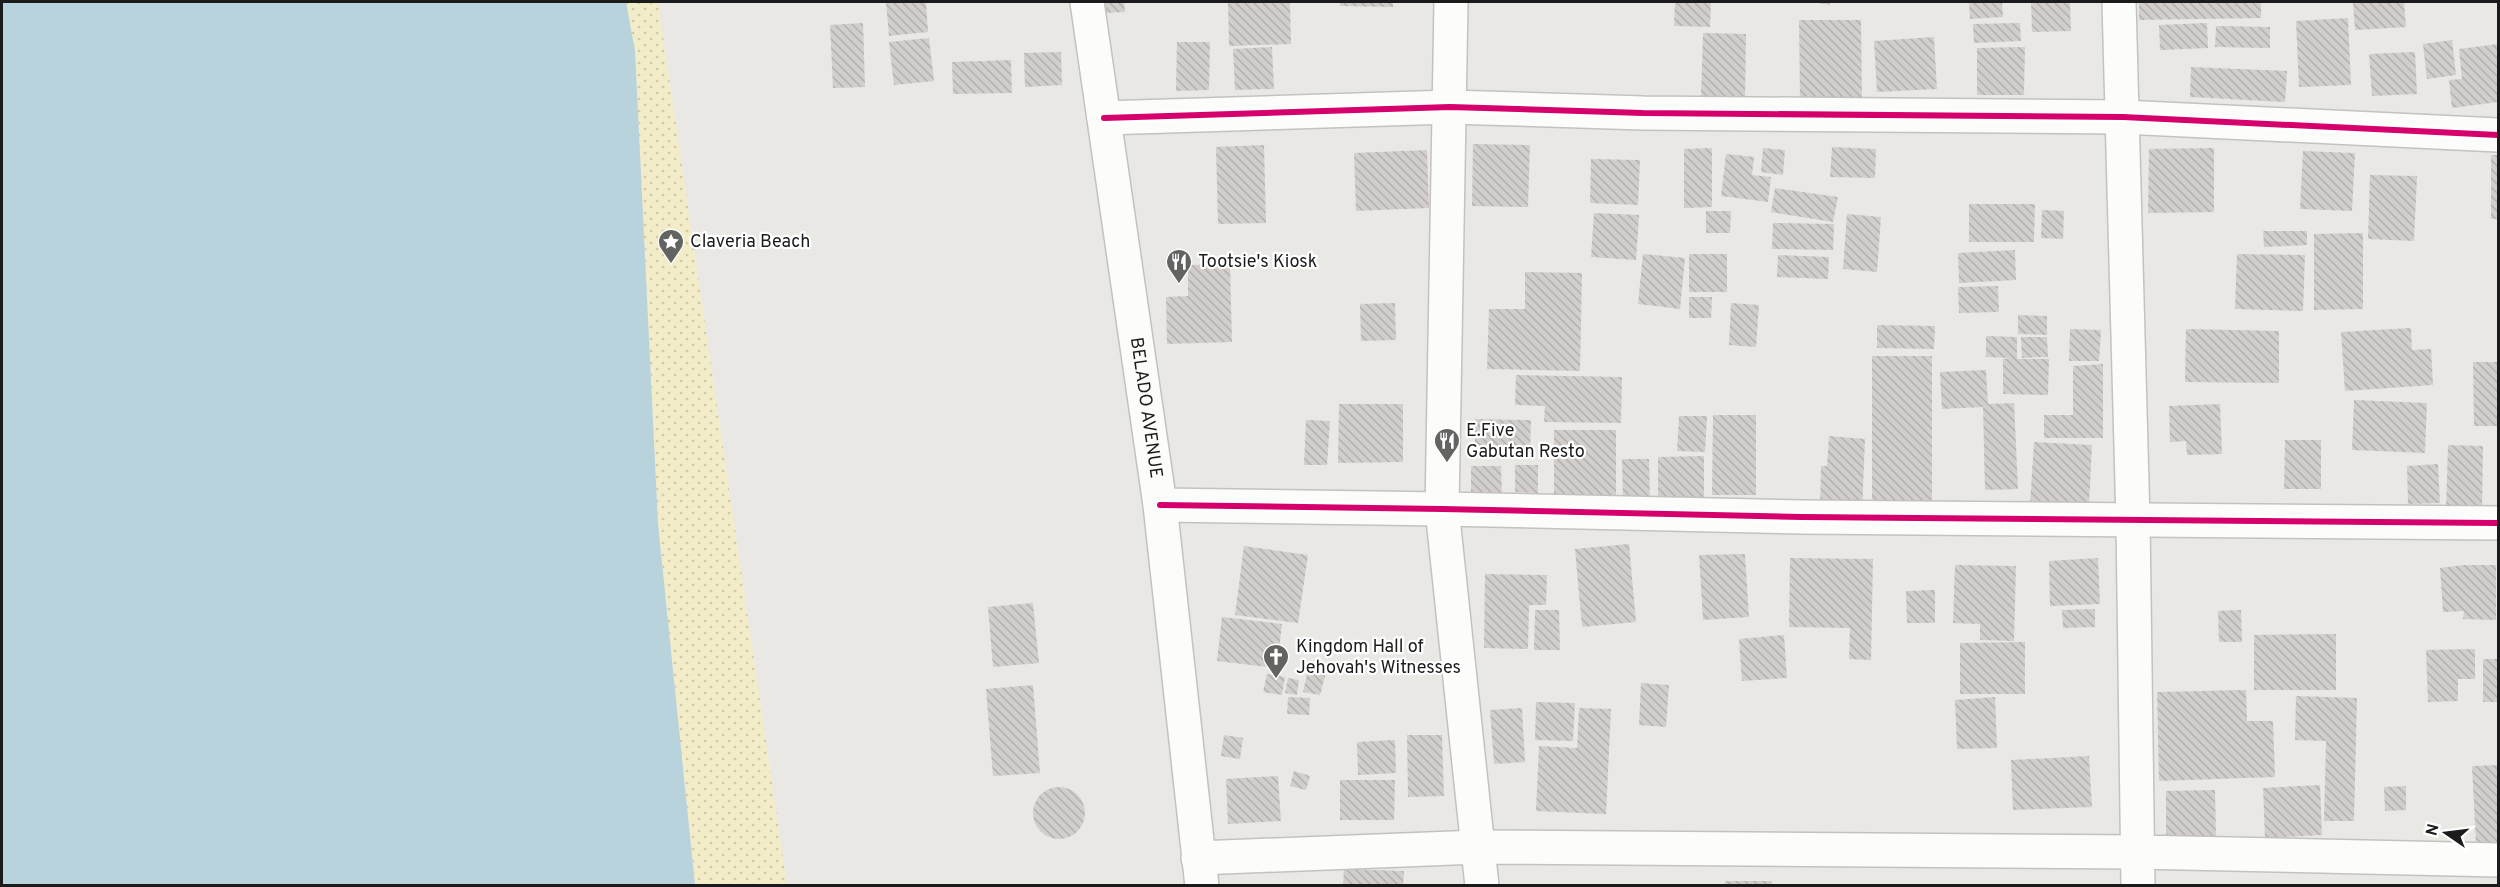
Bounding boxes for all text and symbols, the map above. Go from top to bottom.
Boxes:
place icon: Claveria Beach [656,227,686,265]
place label: Claveria Beach [690,231,810,254]
restaurant icon: Tootsie's Kiosk [1164,247,1194,285]
place label: Tootsie's Kiosk [1198,251,1317,274]
street label: BELADO AVENUE [1124,336,1167,480]
place label: E.Five Gabutan Resto [1466,420,1585,464]
restaurant icon: E.Five Gabutan Resto [1432,426,1462,464]
place label: Kingdom Hall of Jehovah's Witnesses [1296,636,1461,680]
church icon: Kingdom Hall of Jehovah's Witnesses [1261,642,1291,680]
north arrow [2416,803,2476,863]
text: N [2422,822,2444,838]

